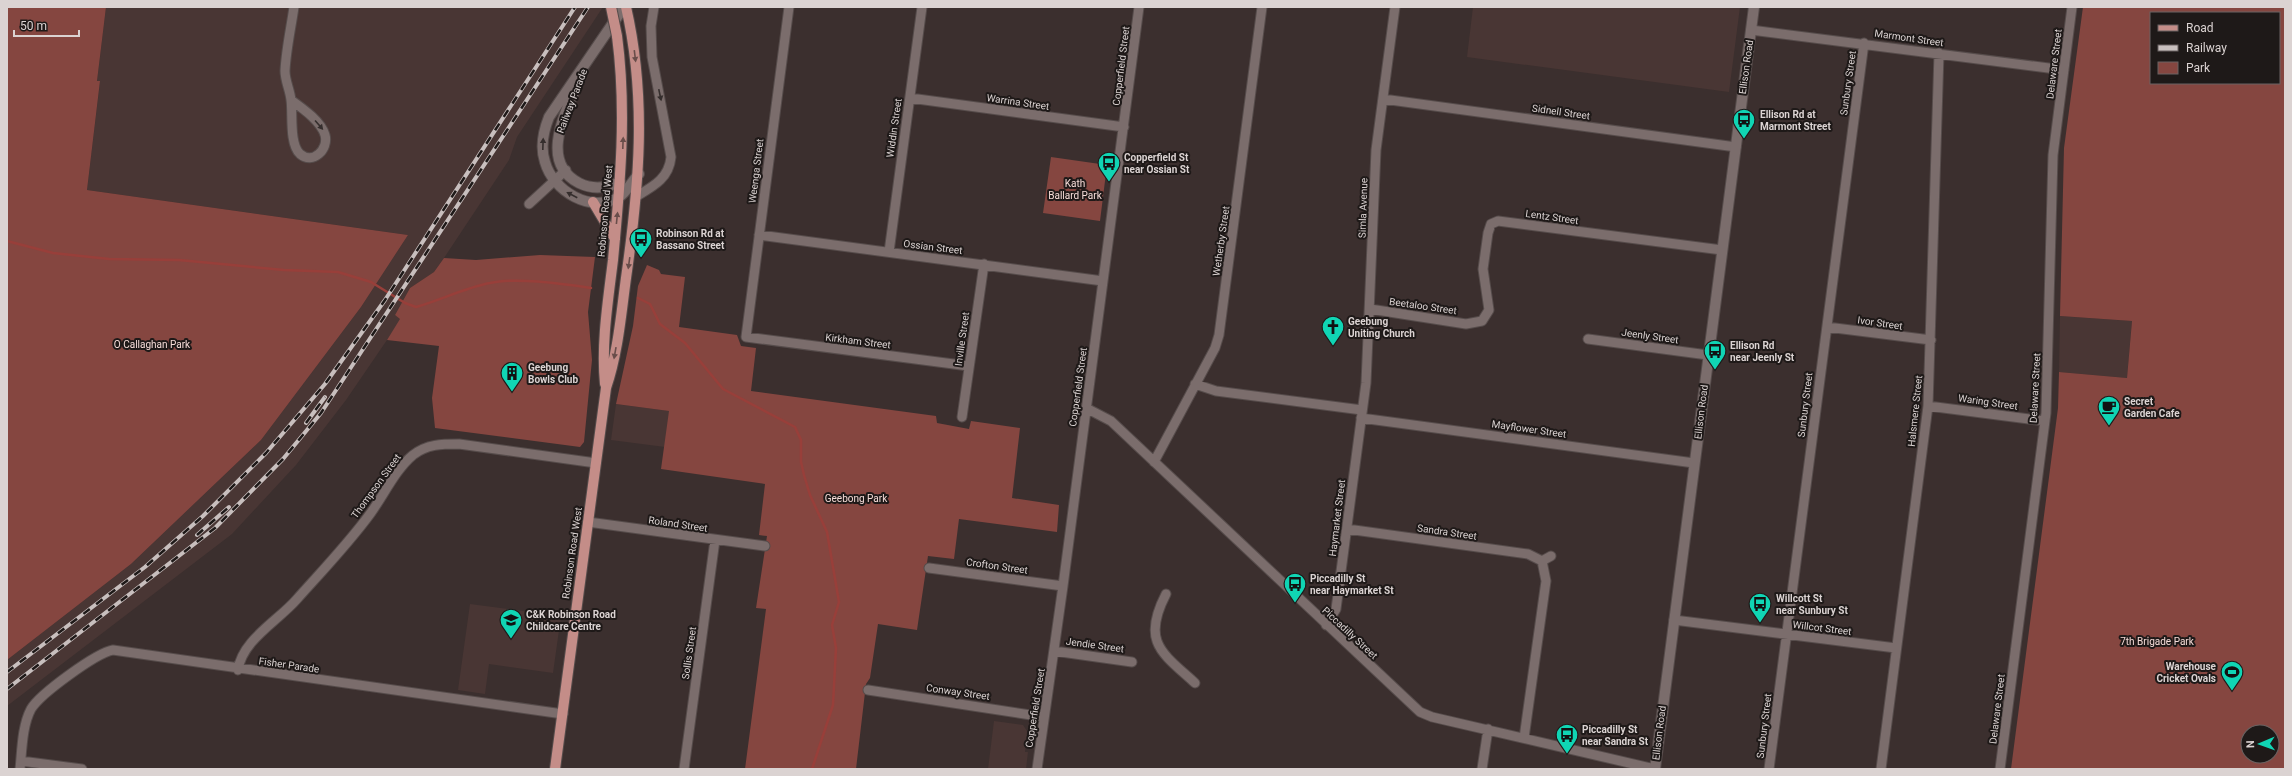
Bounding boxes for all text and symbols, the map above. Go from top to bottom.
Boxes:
scale bar [14,12,79,38]
legend [2150,12,2280,84]
text: 50 m [20,19,47,33]
text: Road [2186,21,2214,35]
street label: Copperfield Street [1111,26,1131,106]
street label: Marmont Street [1874,28,1944,48]
street label: Delaware Street [2044,29,2064,99]
street label: Ellison Road [1737,39,1755,95]
text: Railway [2186,41,2227,55]
one-way arrow [632,50,638,63]
street label: Sunbury Street [1838,50,1858,116]
text: Park [2186,61,2211,75]
street label: Railway Parade [555,67,589,135]
one-way arrow [657,89,663,101]
street label: Warrina Street [986,92,1050,112]
street label: Widdin Street [884,98,904,158]
street label: Sidnell Street [1531,102,1591,122]
bus stop icon: Ellison Rd at Marmont Street [1731,107,1757,140]
place label: Ellison Rd at Marmont Street [1760,109,1831,132]
one-way arrow [314,120,323,130]
one-way arrow [620,136,626,149]
one-way arrow [540,137,546,150]
street label: Weenga Street [747,138,765,204]
bus stop icon: Copperfield St near Ossian St [1096,150,1122,183]
place label: Copperfield St near Ossian St [1124,152,1190,175]
street label: Robinson Road West [596,165,614,257]
park label: Kath Ballard Park [1048,178,1103,201]
street label: Simla Avenue [1356,178,1370,238]
one-way arrow [566,192,577,198]
street label: Wetherby Street [1211,205,1231,277]
street label: Lentz Street [1525,208,1579,226]
one-way arrow [614,212,620,224]
bus stop icon: Robinson Rd at Bassano Street [628,226,654,259]
place label: Robinson Rd at Bassano Street [656,228,725,251]
street label: Ossian Street [903,238,963,256]
one-way arrow [625,257,632,269]
street label: Beetaloo Street [1388,296,1458,316]
street label: Inville Street [953,311,971,367]
church icon: Geebung Uniting Church [1320,314,1346,347]
street label: Ivor Street [1857,314,1903,332]
place label: Geebung Uniting Church [1348,316,1415,339]
street label: Jeenly Street [1621,327,1679,345]
street label: Kirkham Street [825,332,891,350]
bus stop icon: Ellison Rd near Jeenly St [1702,338,1728,371]
park label: O Callaghan Park [114,339,191,350]
place label: Ellison Rd near Jeenly St [1730,340,1795,363]
one-way arrow [611,346,617,359]
street label: Copperfield Street [1067,347,1089,427]
street label: Delaware Street [2028,353,2042,423]
building icon: Geebung Bowls Club [499,360,525,393]
place label: Geebung Bowls Club [528,362,578,385]
street label: Sunbury Street [1796,372,1814,438]
street label: Halsmere Street [1906,375,1924,447]
street label: Ellison Road [1692,384,1710,440]
street label: Waring Street [1958,392,2018,412]
cafe icon: Secret Garden Cafe [2096,394,2122,427]
place label: Secret Garden Cafe [2124,396,2180,419]
street label: Mayflower Street [1491,418,1567,440]
street label: Thompson Street [349,452,403,520]
street label: Haymarket Street [1327,479,1347,557]
park label: Geebong Park [825,493,888,504]
street label: Robinson Road West [560,507,584,599]
street label: Roland Street [648,514,708,534]
street label: Sandra Street [1417,522,1477,542]
street label: Crofton Street [965,556,1029,576]
bus stop icon: Piccadilly St near Haymarket St [1282,571,1308,604]
place label: Piccadilly St near Haymarket St [1310,573,1394,596]
bus stop icon: Willcott St near Sunbury St [1747,591,1773,624]
place label: Willcott St near Sunbury St [1776,593,1849,616]
street label: Piccadilly Street [1320,605,1380,661]
school or university icon: C&K Robinson Road Childcare Centre [498,607,524,640]
place label: C&K Robinson Road Childcare Centre [526,609,616,632]
street label: Willcot Street [1792,619,1852,637]
street label: Sollis Street [680,626,698,680]
street label: Jendie Street [1065,635,1125,655]
park label: 7th Brigade Park [2120,636,2195,647]
street label: Fisher Parade [258,655,320,675]
sports icon: Warehouse Cricket Ovals [2219,659,2245,692]
place label: Warehouse Cricket Ovals [2156,661,2217,684]
street label: Copperfield Street [1023,668,1047,748]
street label: Delaware Street [1987,674,2007,744]
street label: Conway Street [925,682,991,702]
street label: Sunbury Street [1755,693,1773,759]
street label: Ellison Road [1650,705,1668,761]
bus stop icon: Piccadilly St near Sandra St [1554,722,1580,755]
place label: Piccadilly St near Sandra St [1582,724,1649,747]
north arrow [2240,724,2280,764]
text: N [2244,740,2257,748]

